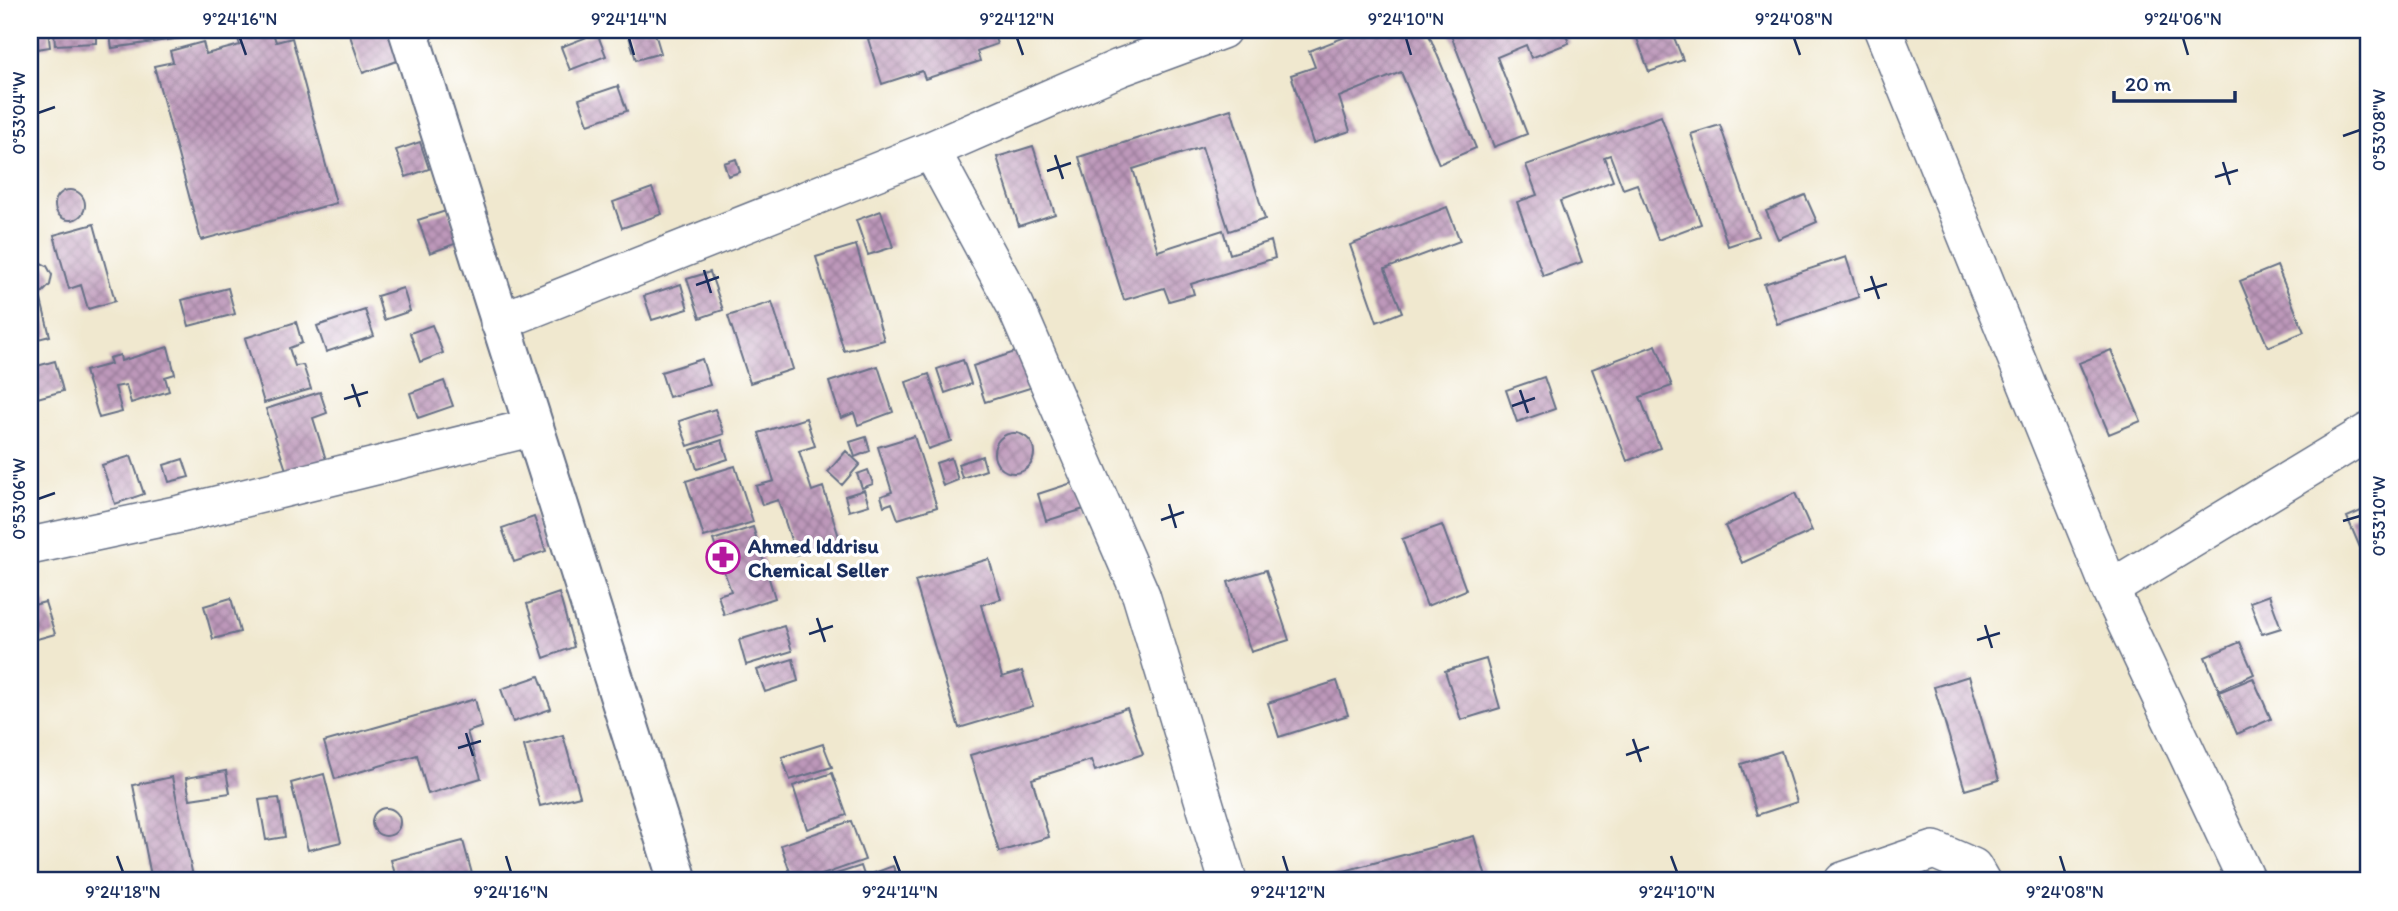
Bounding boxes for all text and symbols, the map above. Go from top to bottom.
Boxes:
text: 9°24'16"N [203,8,277,30]
text: 9°24'14"N [591,8,667,30]
text: 9°24'12"N [980,8,1054,30]
text: 9°24'10"N [1368,8,1444,30]
text: 9°24'08"N [1755,8,1833,30]
text: 9°24'06"N [2144,8,2222,30]
scale bar [2114,60,2235,104]
text: 20 m [2125,71,2172,96]
text: 0°53'04"W [8,72,30,154]
text: 0°53'08"W [2368,89,2390,171]
text: 0°53'06"W [8,458,30,540]
text: 0°53'10"W [2368,476,2390,556]
place label: Ahmed Iddrisu Chemical Seller [747,533,889,582]
pharmacy icon: Ahmed Iddrisu Chemical Seller [704,538,742,576]
text: 9°24'18"N [85,881,161,903]
text: 9°24'16"N [474,881,548,903]
text: 9°24'14"N [862,881,938,903]
text: 9°24'12"N [1251,881,1325,903]
text: 9°24'10"N [1639,881,1715,903]
text: 9°24'08"N [2026,881,2104,903]

